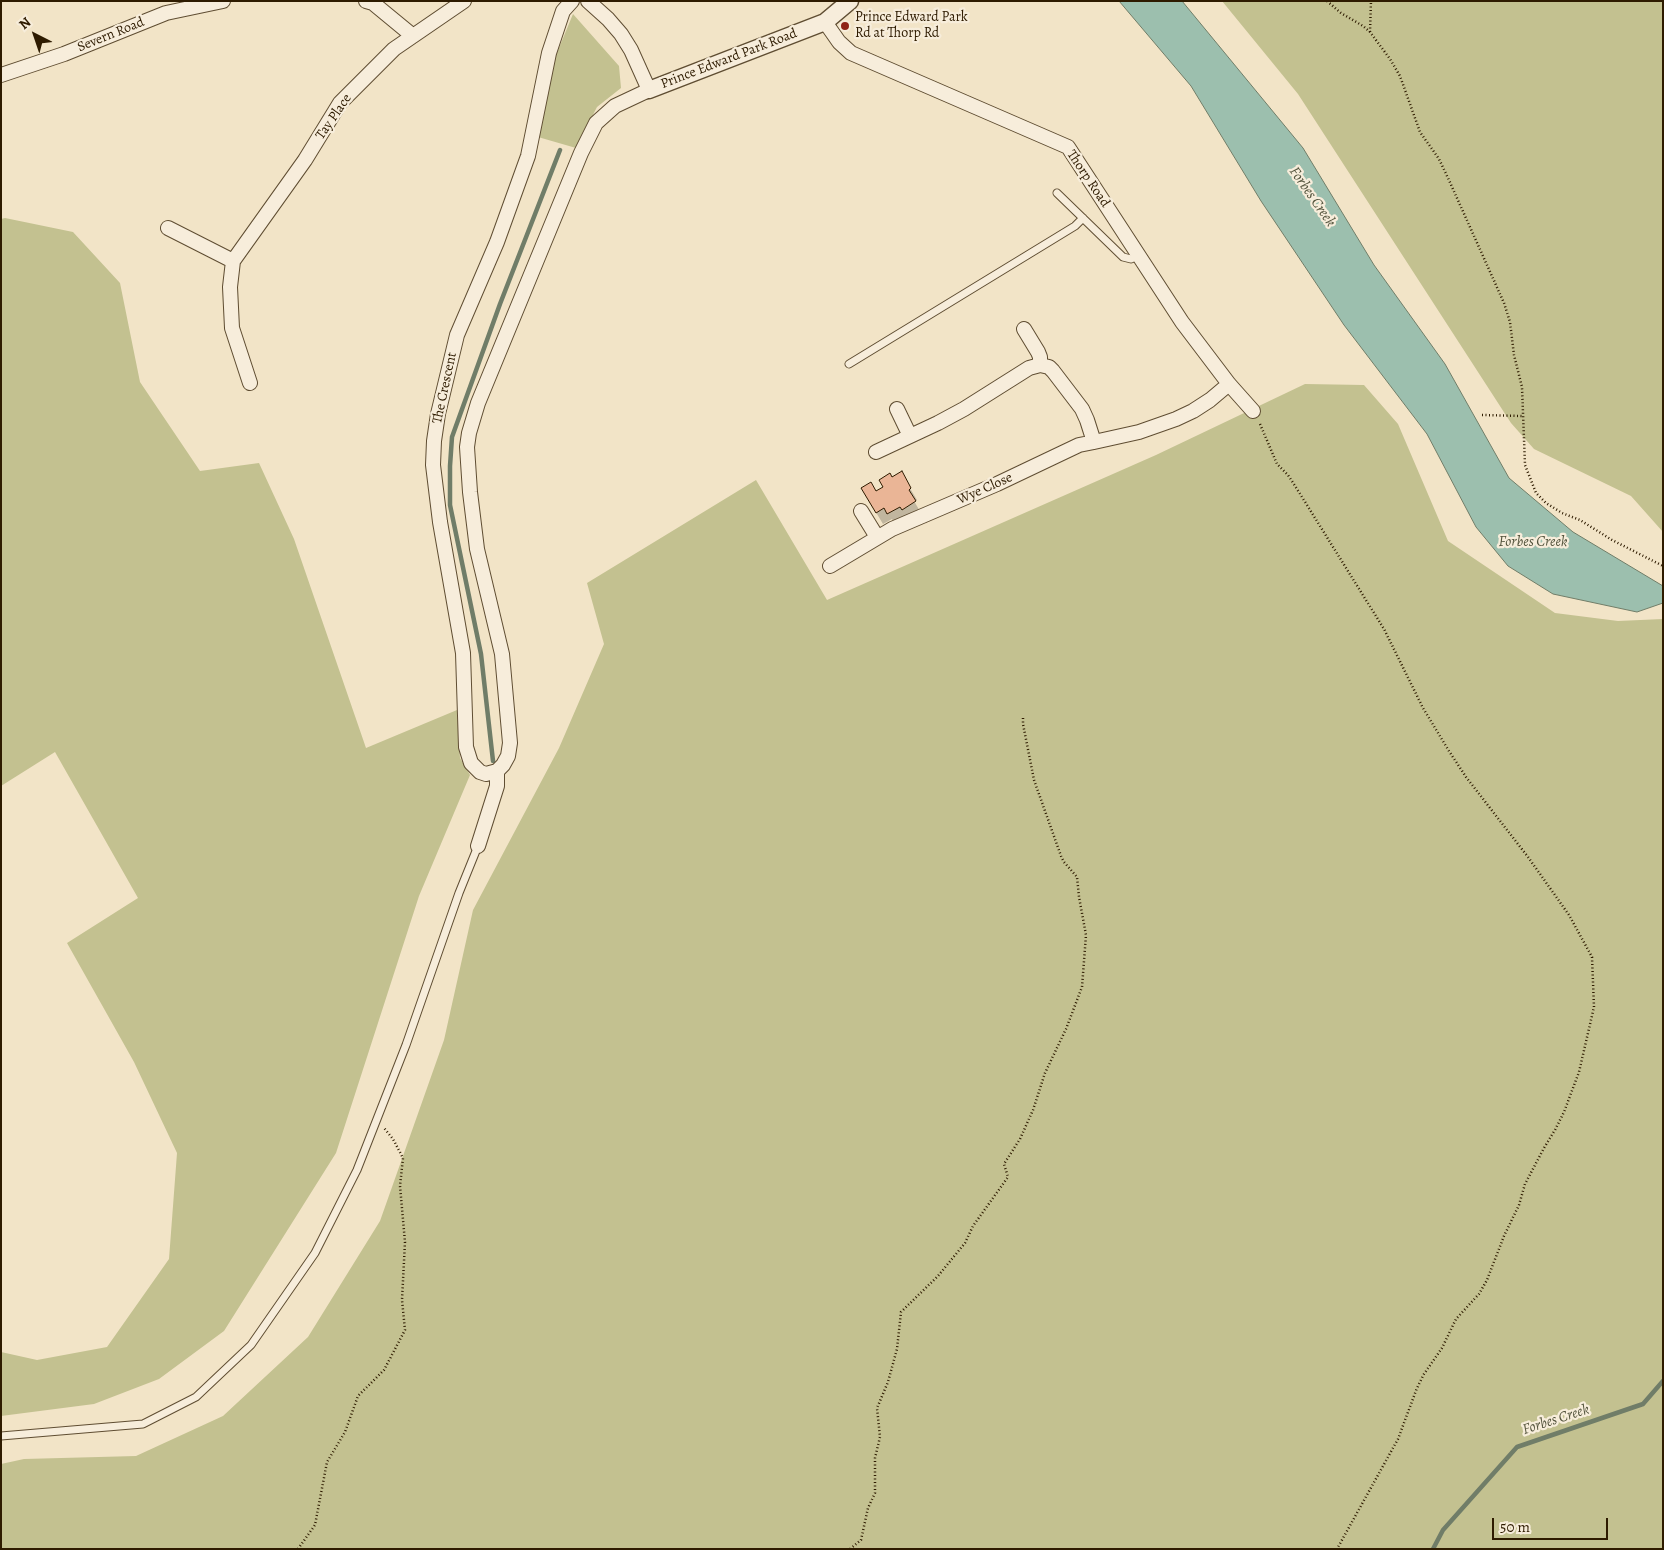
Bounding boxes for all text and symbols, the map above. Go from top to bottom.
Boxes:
north arrow [10,10,60,60]
place label: Prince Edward Park Rd at Thorp Rd [855,10,968,42]
text: N [15,13,35,34]
street label: Severn Road [75,14,147,56]
marker: Prince Edward Park Rd at Thorp Rd [839,20,851,32]
street label: Prince Edward Park Road [658,25,800,93]
street label: Tay Place [312,91,356,143]
street label: Thorp Road [1063,147,1113,211]
water label: Forbes Creek [1285,164,1339,230]
street label: The Crescent [429,351,461,425]
street label: Wye Close [955,469,1015,509]
water label: Forbes Creek [1498,533,1568,551]
water label: Forbes Creek [1520,1401,1592,1439]
scale bar [1494,1508,1610,1540]
text: 50 m [1500,1517,1530,1537]

